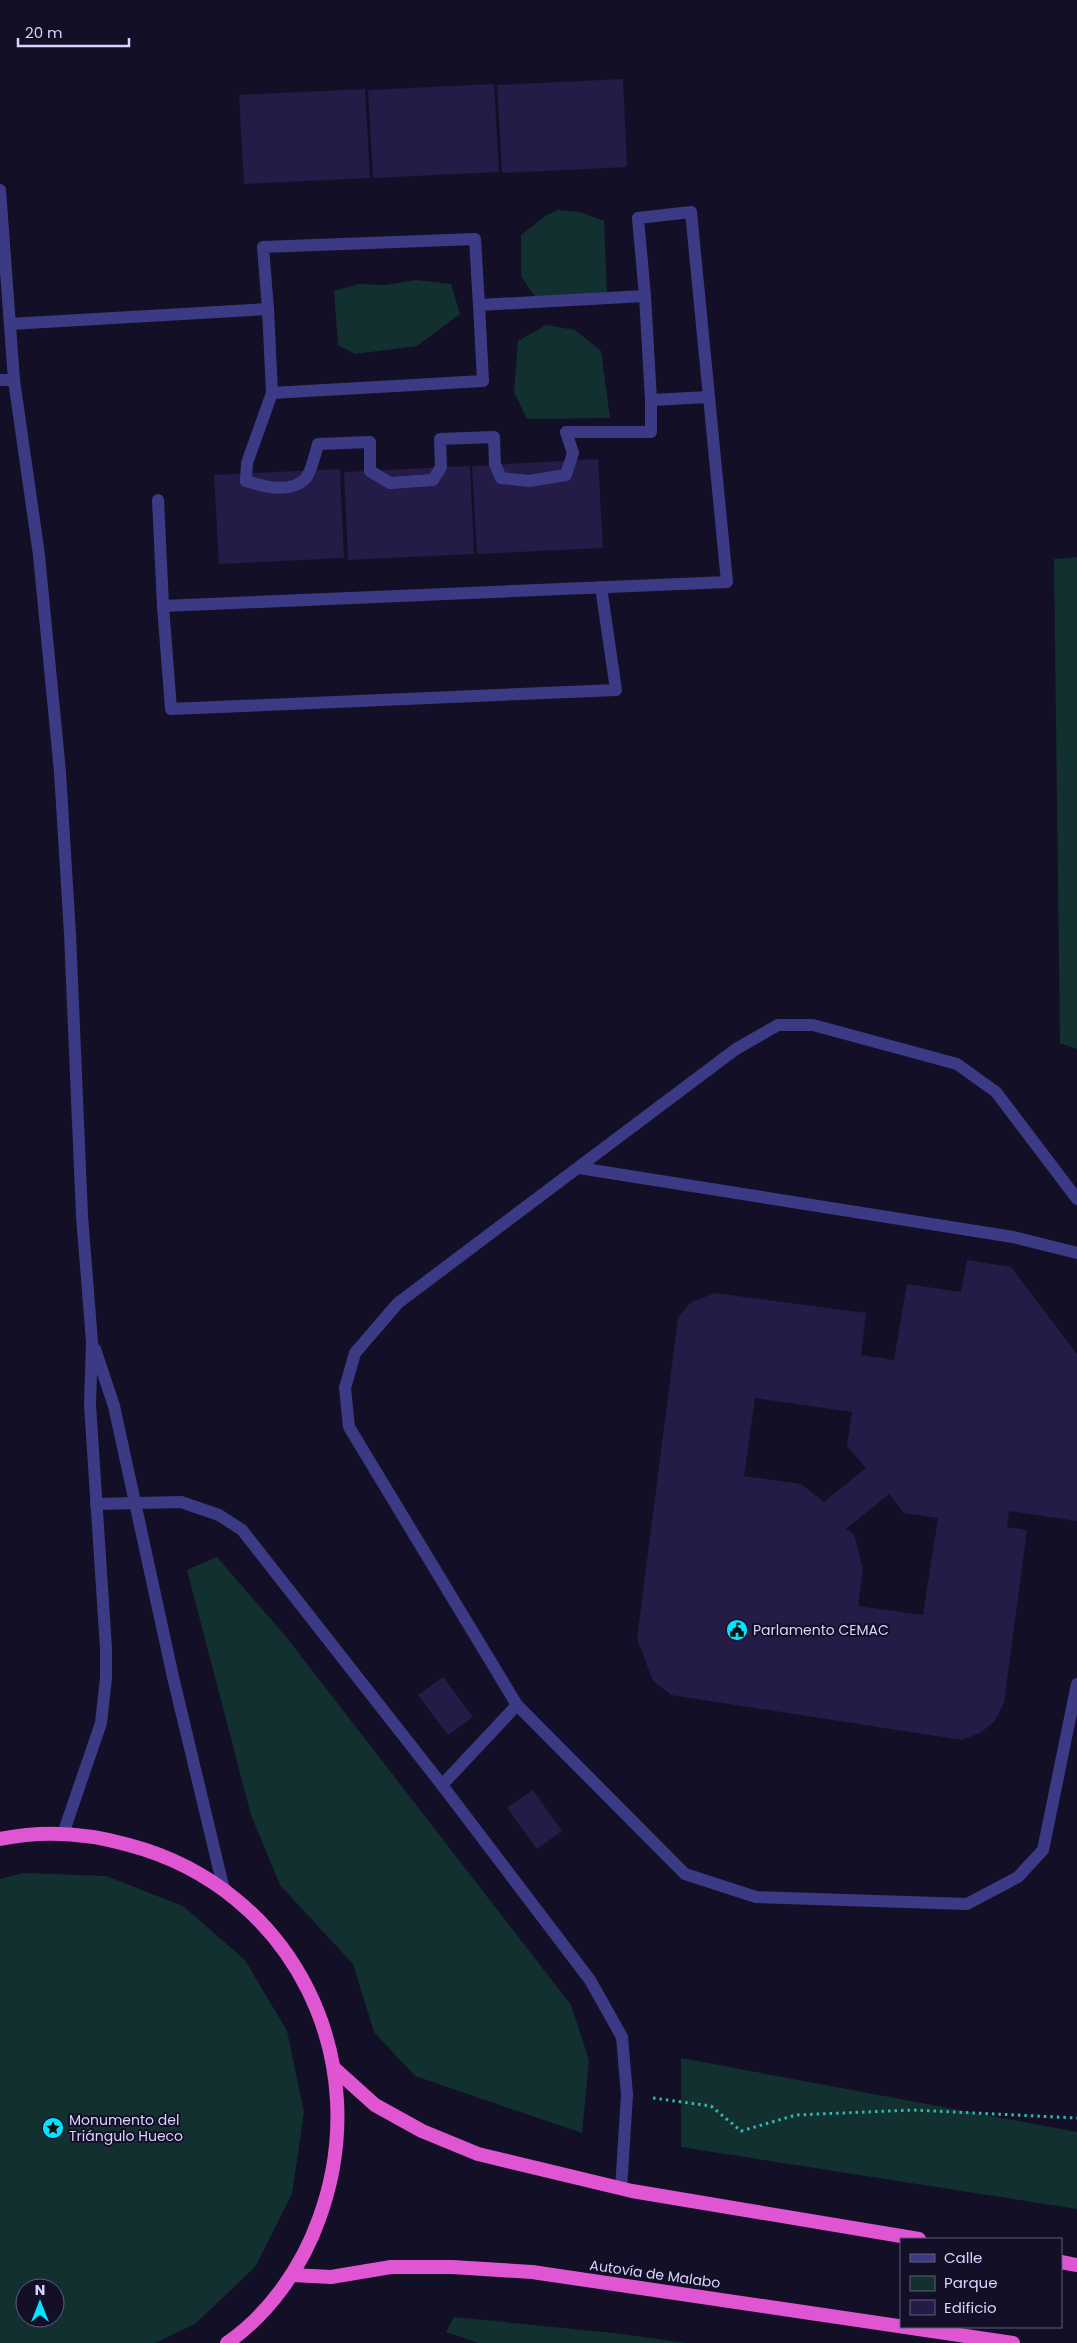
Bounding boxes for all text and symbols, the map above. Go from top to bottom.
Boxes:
scale bar [18,15,129,47]
text: 20 m [25,22,63,43]
public building icon: Parlamento CEMAC [725,1618,749,1642]
place label: Parlamento CEMAC [753,1620,889,1640]
place label: Monumento del Triángulo Hueco [69,2110,183,2146]
place icon: Monumento del Triángulo Hueco [41,2116,65,2140]
legend [900,2238,1062,2328]
text: Calle [944,2247,982,2268]
street label: Autovía de Malabo [588,2255,722,2293]
text: Parque [944,2272,997,2293]
north arrow [15,2278,65,2328]
text: N [35,2280,45,2300]
text: Edificio [944,2297,997,2318]

